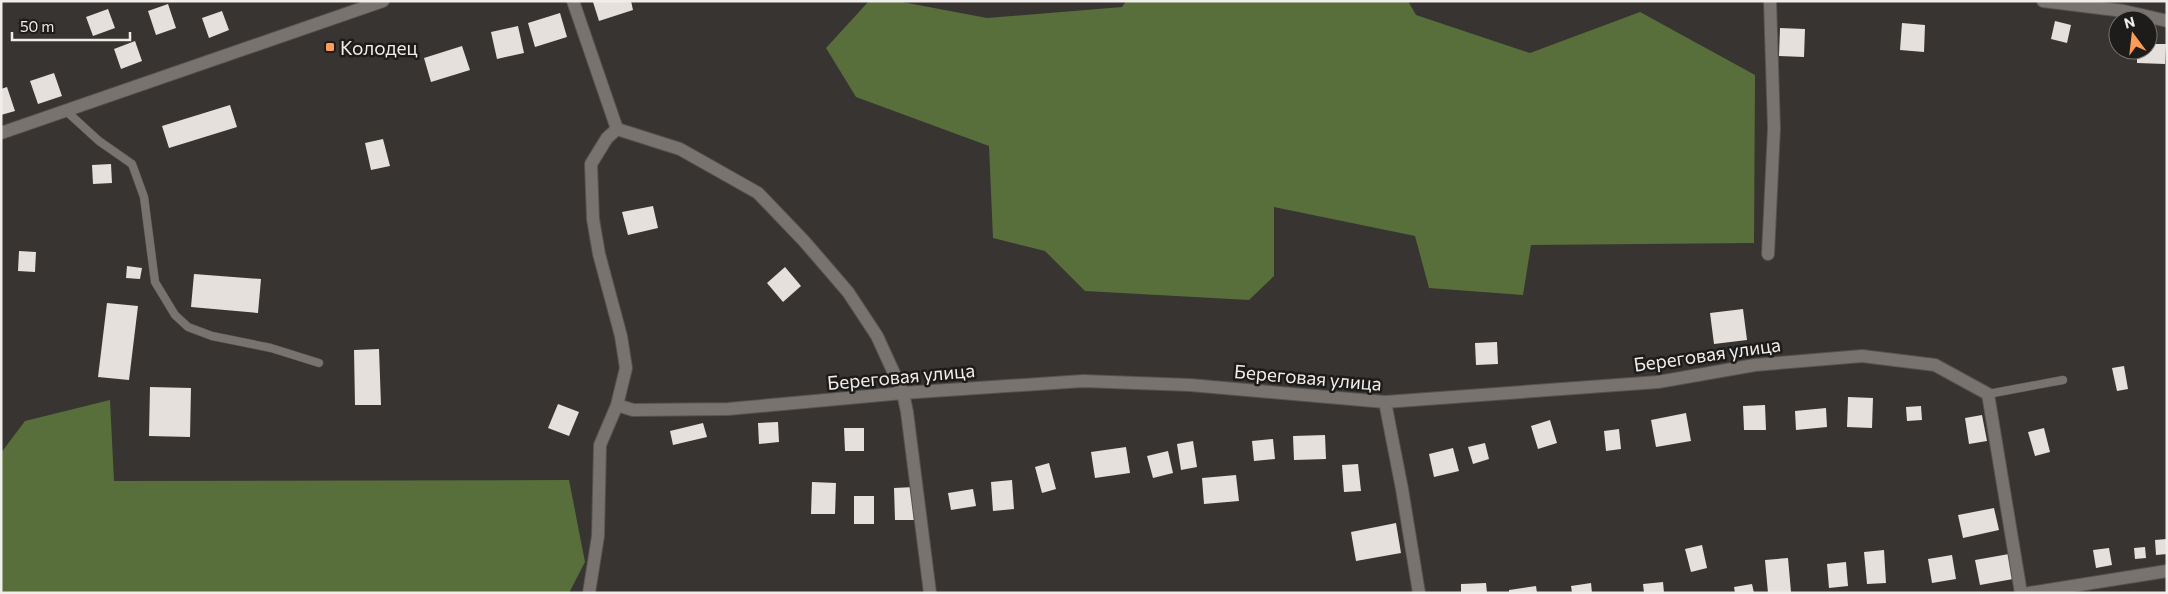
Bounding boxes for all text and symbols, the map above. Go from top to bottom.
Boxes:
scale bar [12,10,130,42]
north arrow [2108,10,2158,60]
text: N [2122,12,2137,32]
text: 50 m [20,17,54,35]
place label: Колодец [340,36,418,59]
marker: Колодец [324,41,336,53]
street label: Береговая улица [1632,332,1782,376]
street label: Береговая улица [826,358,976,394]
street label: Береговая улица [1233,359,1383,395]

